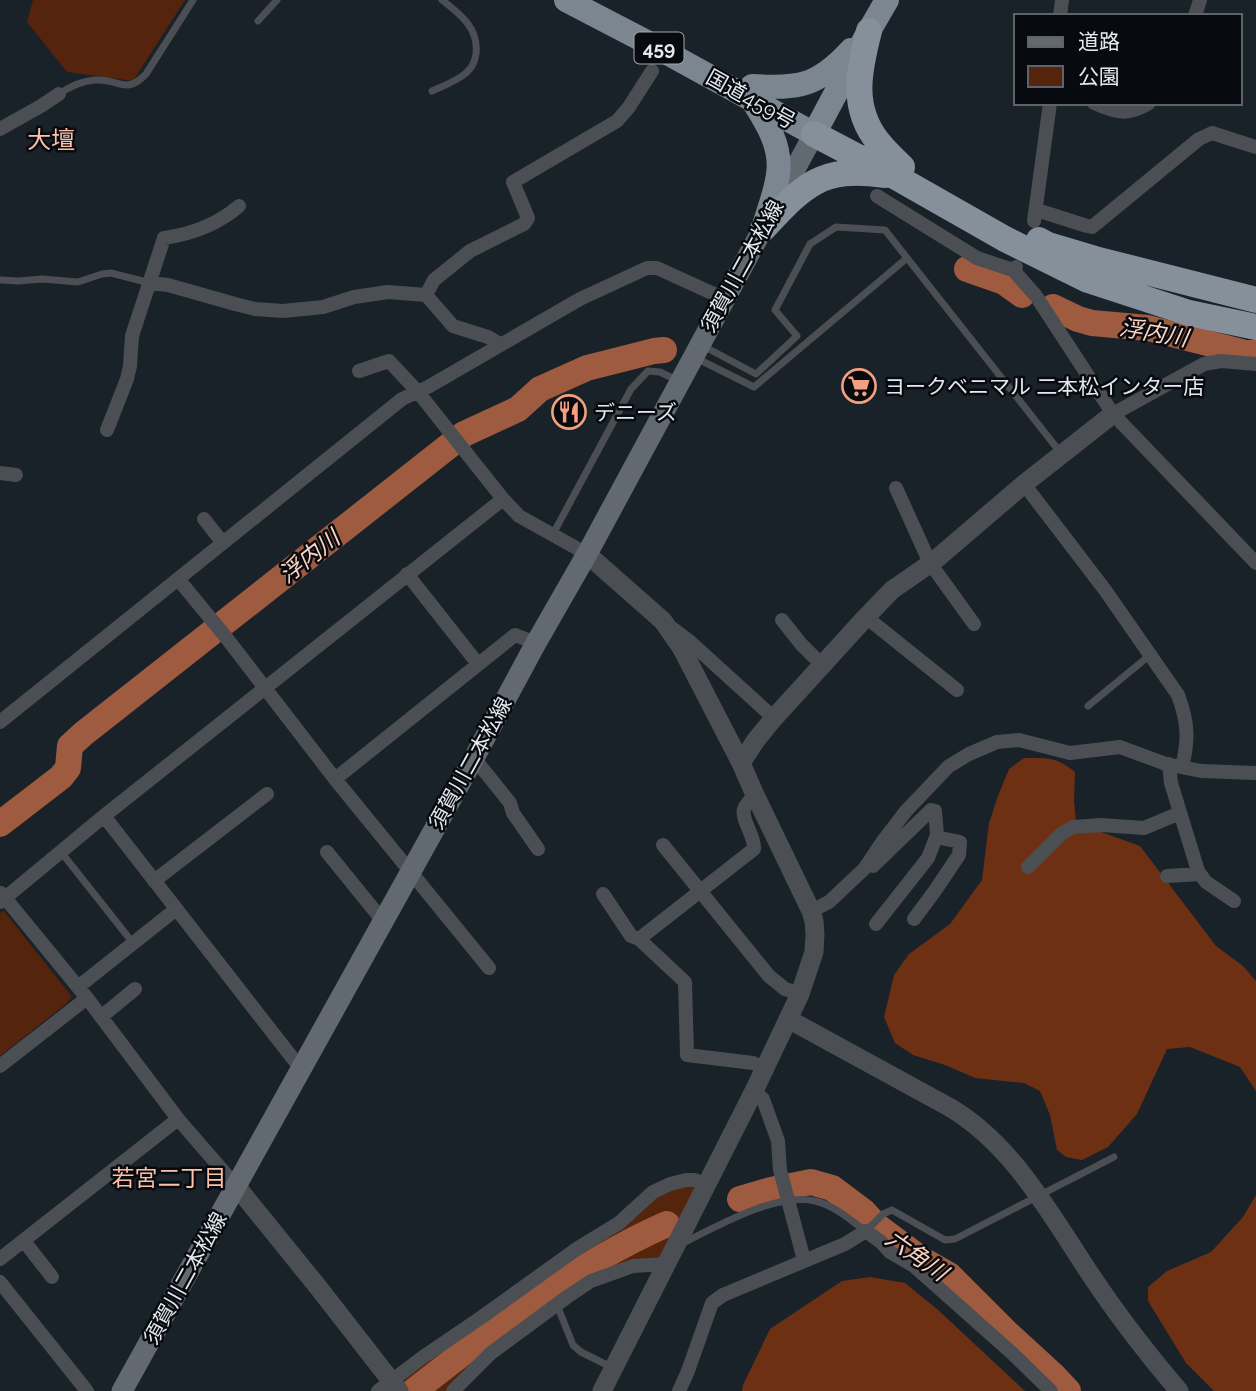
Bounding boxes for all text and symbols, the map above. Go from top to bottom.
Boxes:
legend [1014,14,1242,105]
text: 道路 [1078,29,1120,54]
road number: 459 [634,32,684,64]
street label: 国道459号 [702,64,800,134]
text: 公園 [1078,64,1120,89]
district label: 大壇 [27,125,75,154]
street label: 須賀川二本松線 [695,196,789,336]
water label: 浮内川 [1118,313,1193,352]
supermarket icon: ヨークベニマル 二本松インター店 [840,367,878,405]
place label: ヨークベニマル 二本松インター店 [884,374,1204,399]
restaurant icon: デニーズ [550,393,588,431]
place label: デニーズ [594,400,677,425]
water label: 浮内川 [274,522,347,588]
street label: 須賀川二本松線 [423,693,517,833]
district label: 若宮二丁目 [112,1164,227,1191]
street label: 須賀川二本松線 [138,1208,232,1348]
water label: 六角川 [881,1224,955,1288]

